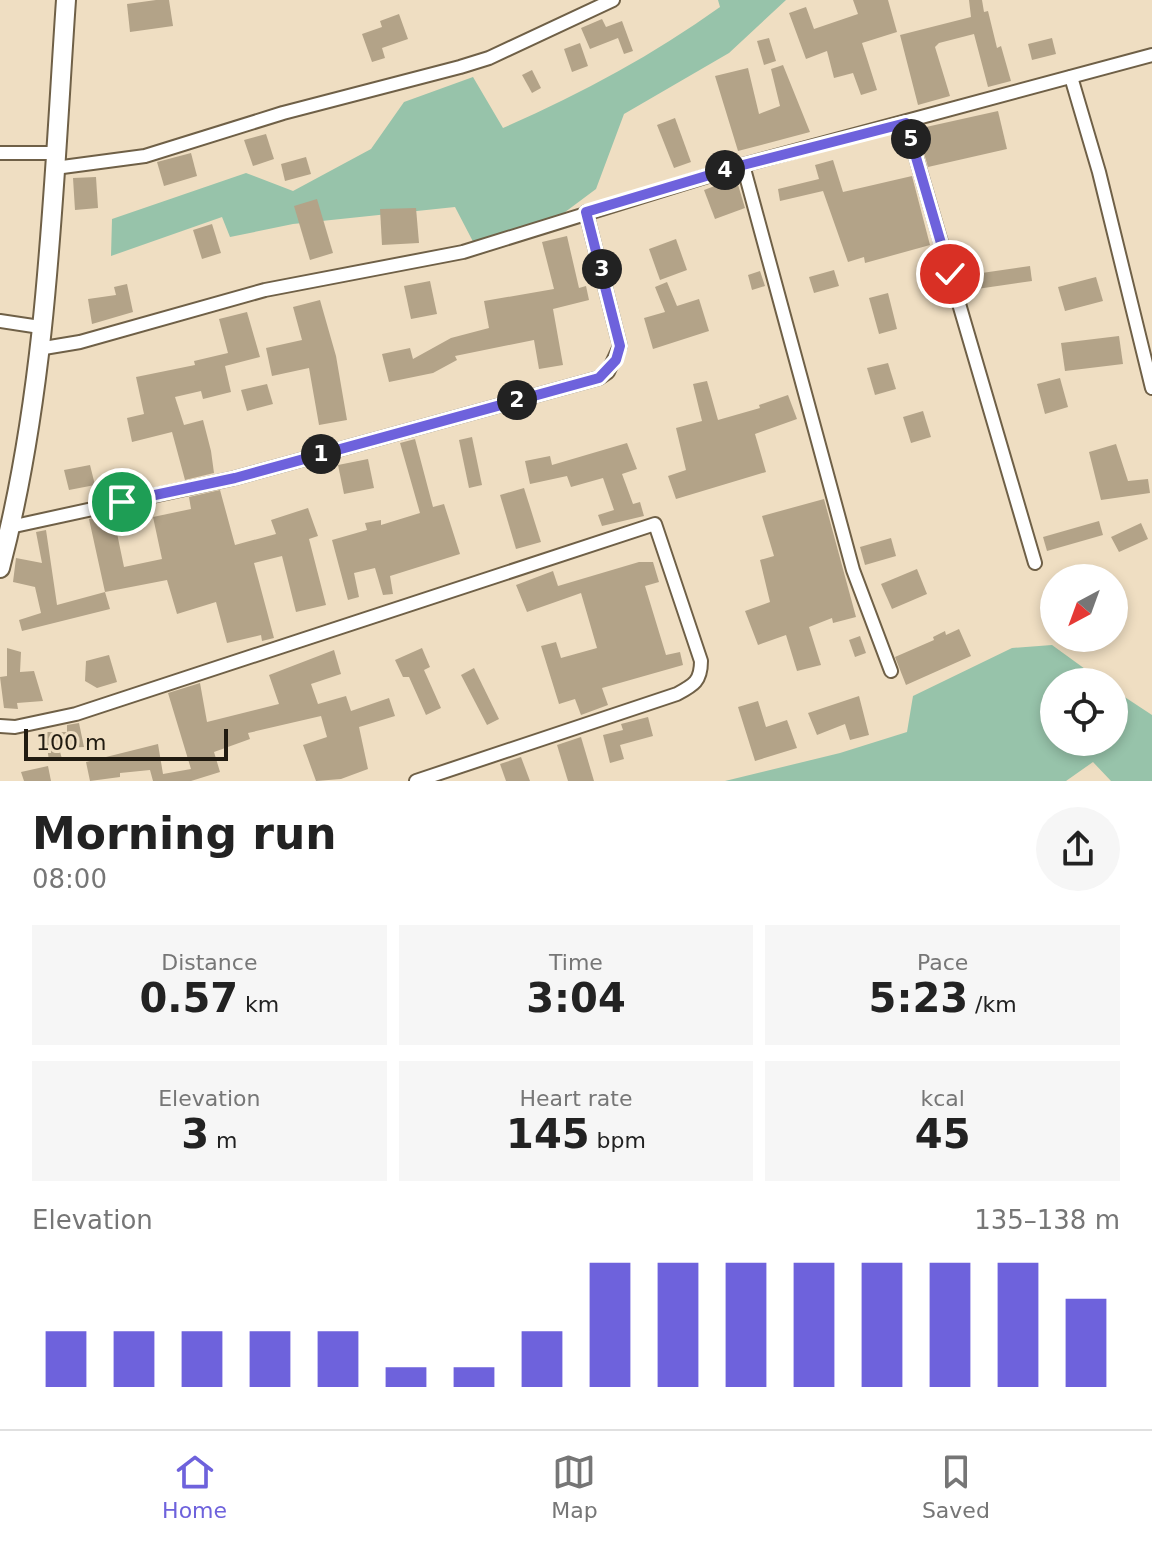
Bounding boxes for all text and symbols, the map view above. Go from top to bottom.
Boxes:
pin: 5 [891,119,931,159]
text: 5 [903,126,919,151]
pin: 4 [705,150,745,190]
text: 4 [717,157,733,182]
pin [916,240,984,308]
pin: 3 [582,249,622,289]
icon: check [928,252,972,296]
text: 3 [594,256,610,281]
pin: 2 [497,380,537,420]
text: 2 [509,387,525,412]
pin: 1 [301,434,341,474]
text: 1 [313,441,329,466]
pin [88,468,156,536]
icon: arrive [100,480,144,524]
north arrow [1040,564,1128,652]
map controls [1040,564,1128,756]
button: locate [1040,668,1128,756]
scale bar [24,725,228,761]
text: 100 m [36,730,106,755]
button: share [1036,807,1120,891]
text: Morning run [32,808,337,859]
text: 08:00 [32,864,107,894]
text: Distance [161,950,257,975]
text: Time [549,950,603,975]
text: Pace [917,950,968,975]
text: 0.57 [139,975,238,1021]
text: 3:04 [526,975,626,1021]
text: 5:23 [869,975,968,1021]
text: km [238,992,279,1017]
text: /km [968,992,1017,1017]
text: Elevation [158,1086,260,1111]
text: Heart rate [520,1086,632,1111]
text: kcal [920,1086,965,1111]
text: 3 [181,1111,209,1157]
text: 145 [506,1111,590,1157]
text: 45 [915,1111,970,1157]
text: m [209,1128,237,1153]
text: bpm [590,1128,646,1153]
text: Elevation [32,1205,153,1235]
text: 135–138 m [974,1205,1120,1235]
tab: Home [162,1450,227,1523]
tab: Map [551,1450,598,1523]
tab: Saved [922,1450,990,1523]

